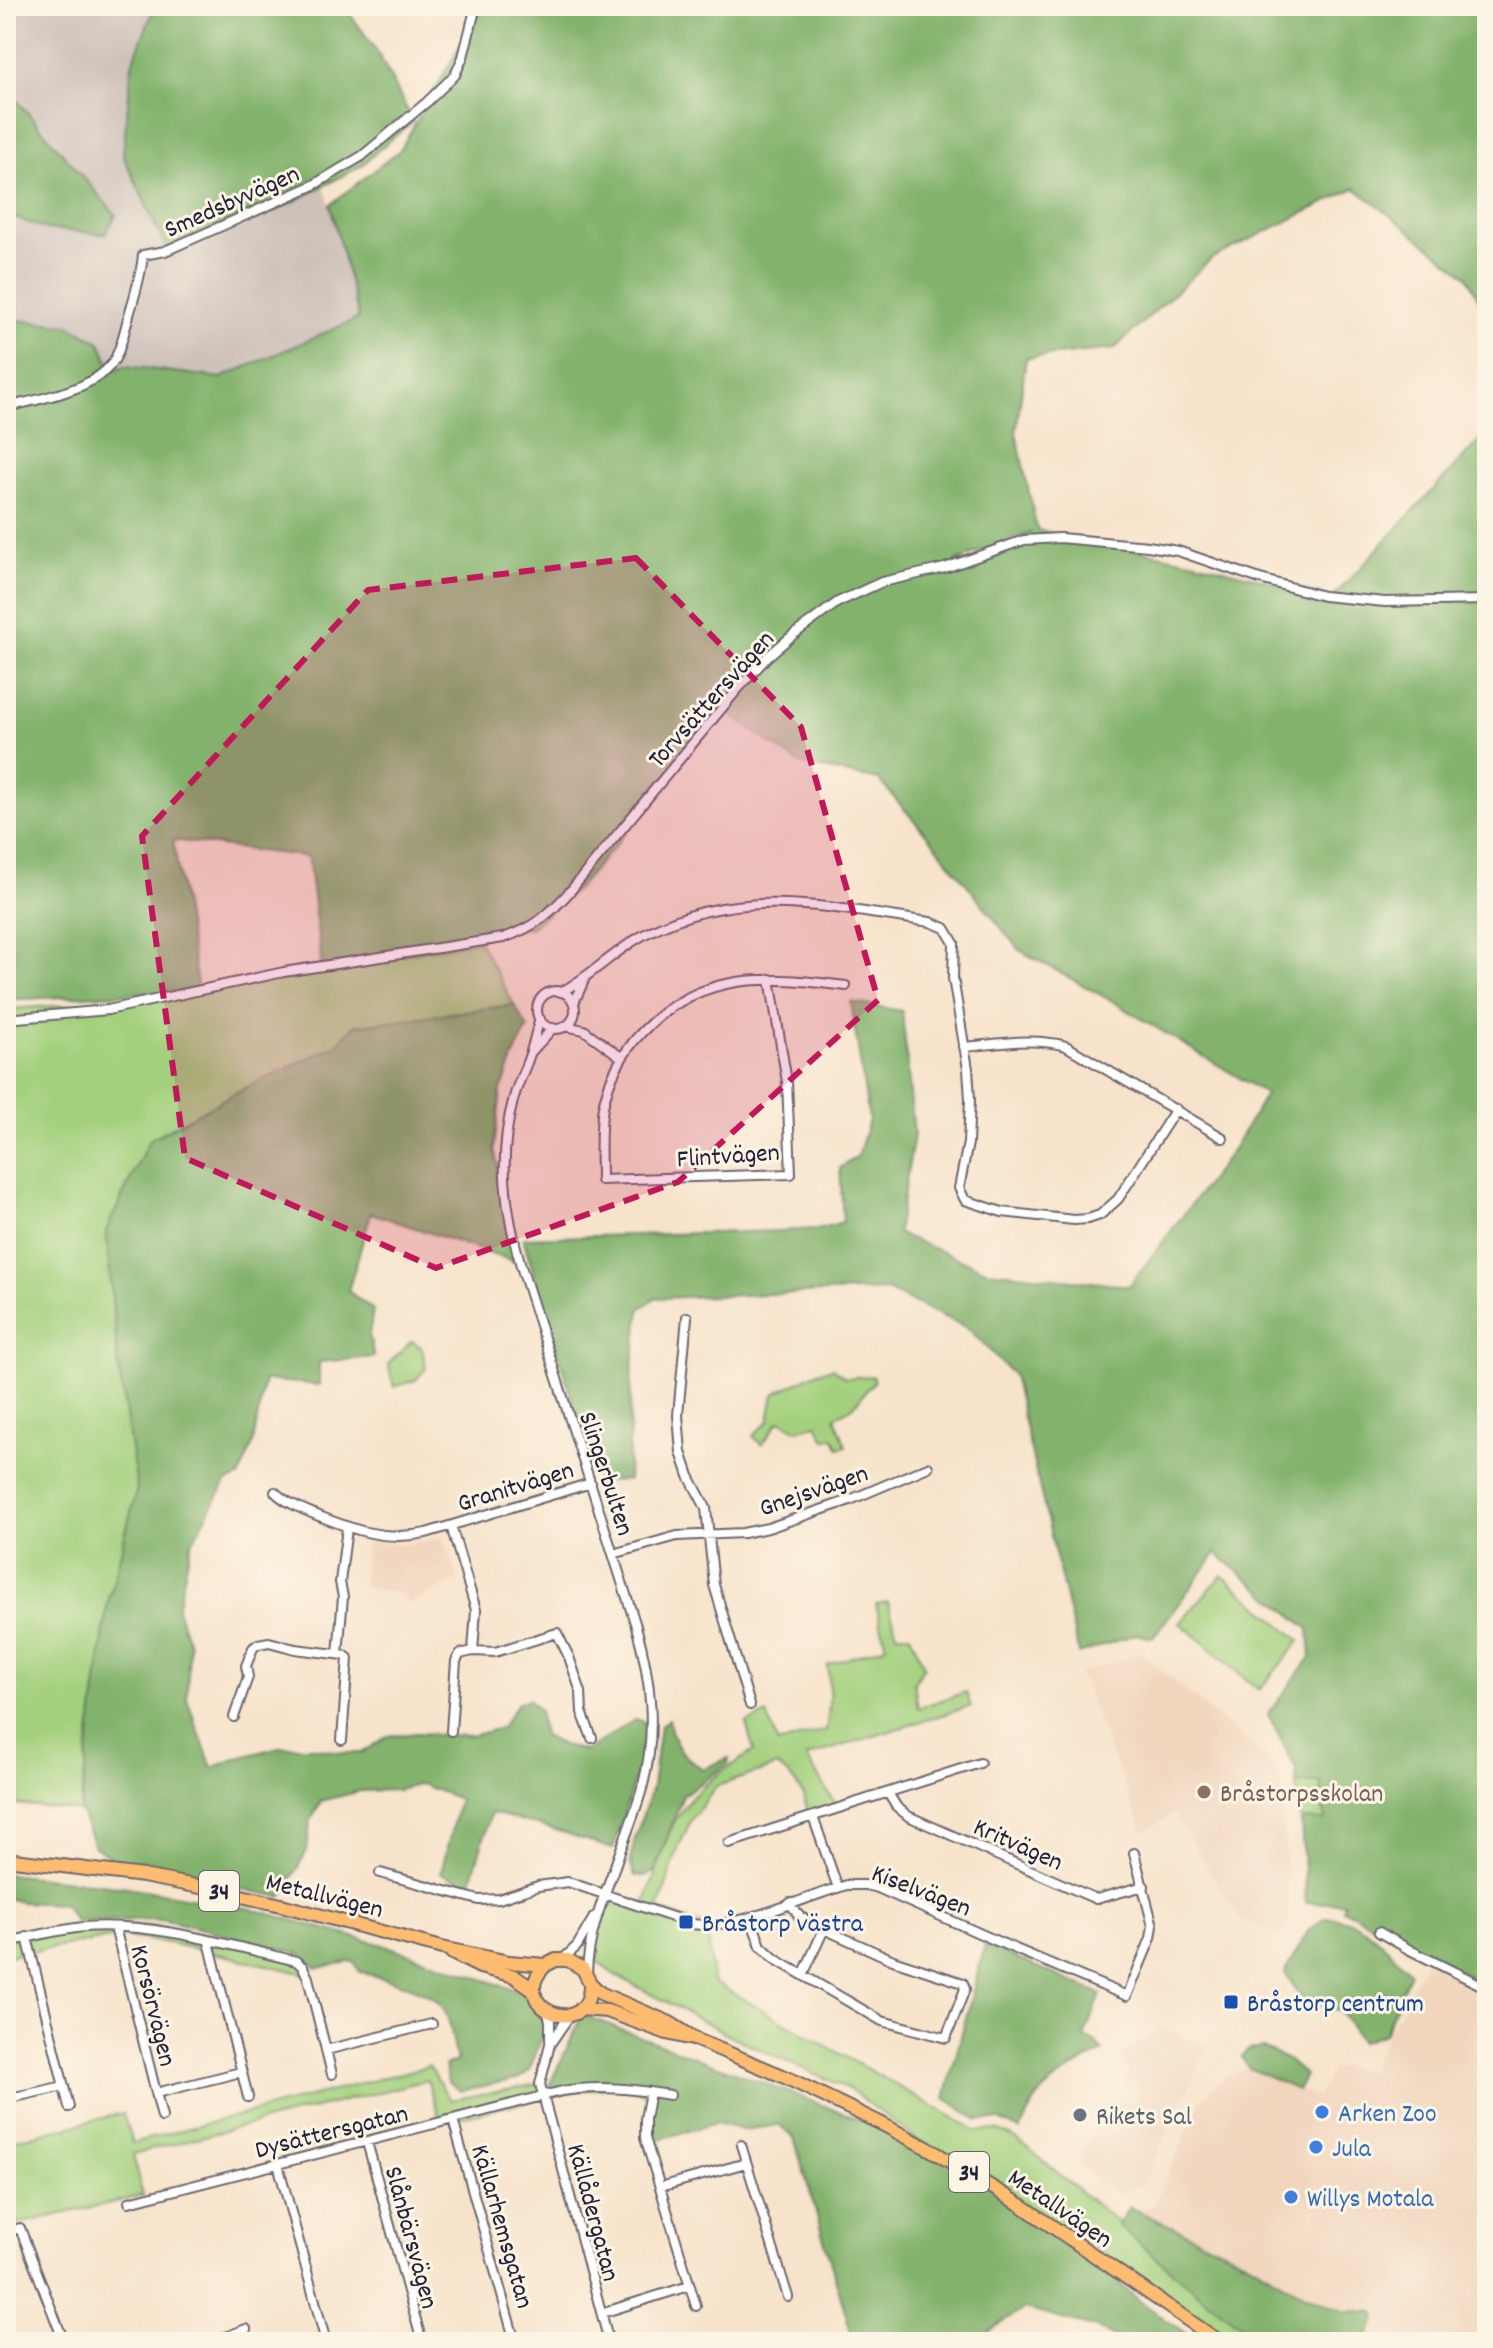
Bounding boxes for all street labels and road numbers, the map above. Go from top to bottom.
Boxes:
street label: Smedsbyvägen [159,157,306,249]
street label: Torvsättersvägen [641,623,785,777]
street label: Flintvägen [676,1135,781,1180]
street label: Slingerbulten [567,1407,642,1541]
street label: Granitvägen [453,1453,579,1524]
street label: Gnejsvägen [755,1456,874,1528]
street label: Kritvägen [967,1810,1068,1882]
street label: Kiselvägen [866,1856,976,1928]
street label: Metallvägen [262,1865,387,1930]
road number: 34 [199,1871,239,1911]
street label: Korsörvägen [119,1941,185,2071]
street label: Dysättersgatan [251,2097,412,2170]
street label: Källådergatan [556,2140,628,2286]
street label: Källarhemsgatan [460,2141,542,2313]
road number: 34 [949,2152,989,2192]
street label: Metallvägen [999,2161,1119,2259]
street label: Slånbärsvägen [373,2163,446,2313]

